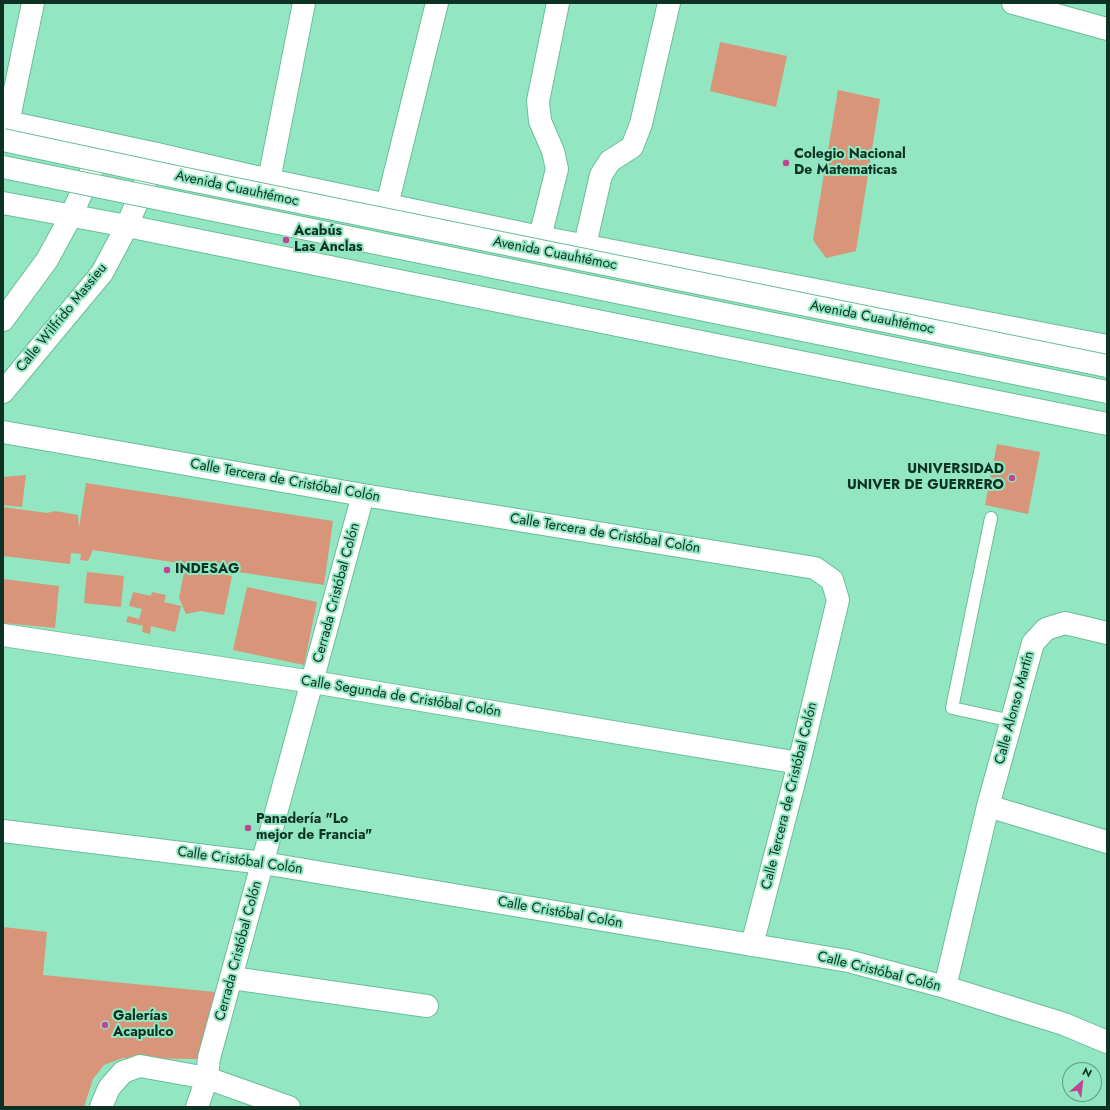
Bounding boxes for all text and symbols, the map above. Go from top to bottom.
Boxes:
place label: Colegio Nacional De Matematicas [794,147,906,180]
marker: Colegio Nacional De Matematicas [781,158,791,168]
street label: Avenida Cuauhtémoc [174,168,300,210]
place label: Acabús Las Anclas [294,224,362,256]
street label: Avenida Cuauhtémoc [492,234,618,274]
marker: Acabús Las Anclas [281,235,291,245]
street label: Calle Wilfrido Massieu [13,260,111,376]
street label: Avenida Cuauhtémoc [809,298,935,338]
street label: Calle Tercera de Cristóbal Colón [189,456,381,506]
place label: UNIVERSIDAD UNIVER DE GUERRERO [847,462,1004,494]
marker: UNIVERSIDAD UNIVER DE GUERRERO [1007,473,1017,483]
street label: Calle Tercera de Cristóbal Colón [509,511,701,557]
street label: Cerrada Cristóbal Colón [310,521,364,665]
place label: INDESAG [175,562,239,578]
marker: INDESAG [162,565,172,575]
street label: Calle Alonso Martín [992,650,1038,766]
street label: Calle Segunda de Cristóbal Colón [300,673,502,721]
street label: Calle Tercera de Cristóbal Colón [759,701,821,891]
place label: Panadería "Lo mejor de Francia" [256,812,372,844]
marker: Panadería "Lo mejor de Francia" [243,823,253,833]
street label: Calle Cristóbal Colón [176,844,304,878]
street label: Cerrada Cristóbal Colón [212,879,266,1023]
street label: Calle Cristóbal Colón [496,894,624,932]
street label: Calle Cristóbal Colón [816,949,942,995]
place label: Galerías Acapulco [113,1009,173,1042]
marker: Galerías Acapulco [100,1020,110,1030]
north arrow [1062,1062,1102,1102]
text: N [1080,1063,1095,1081]

